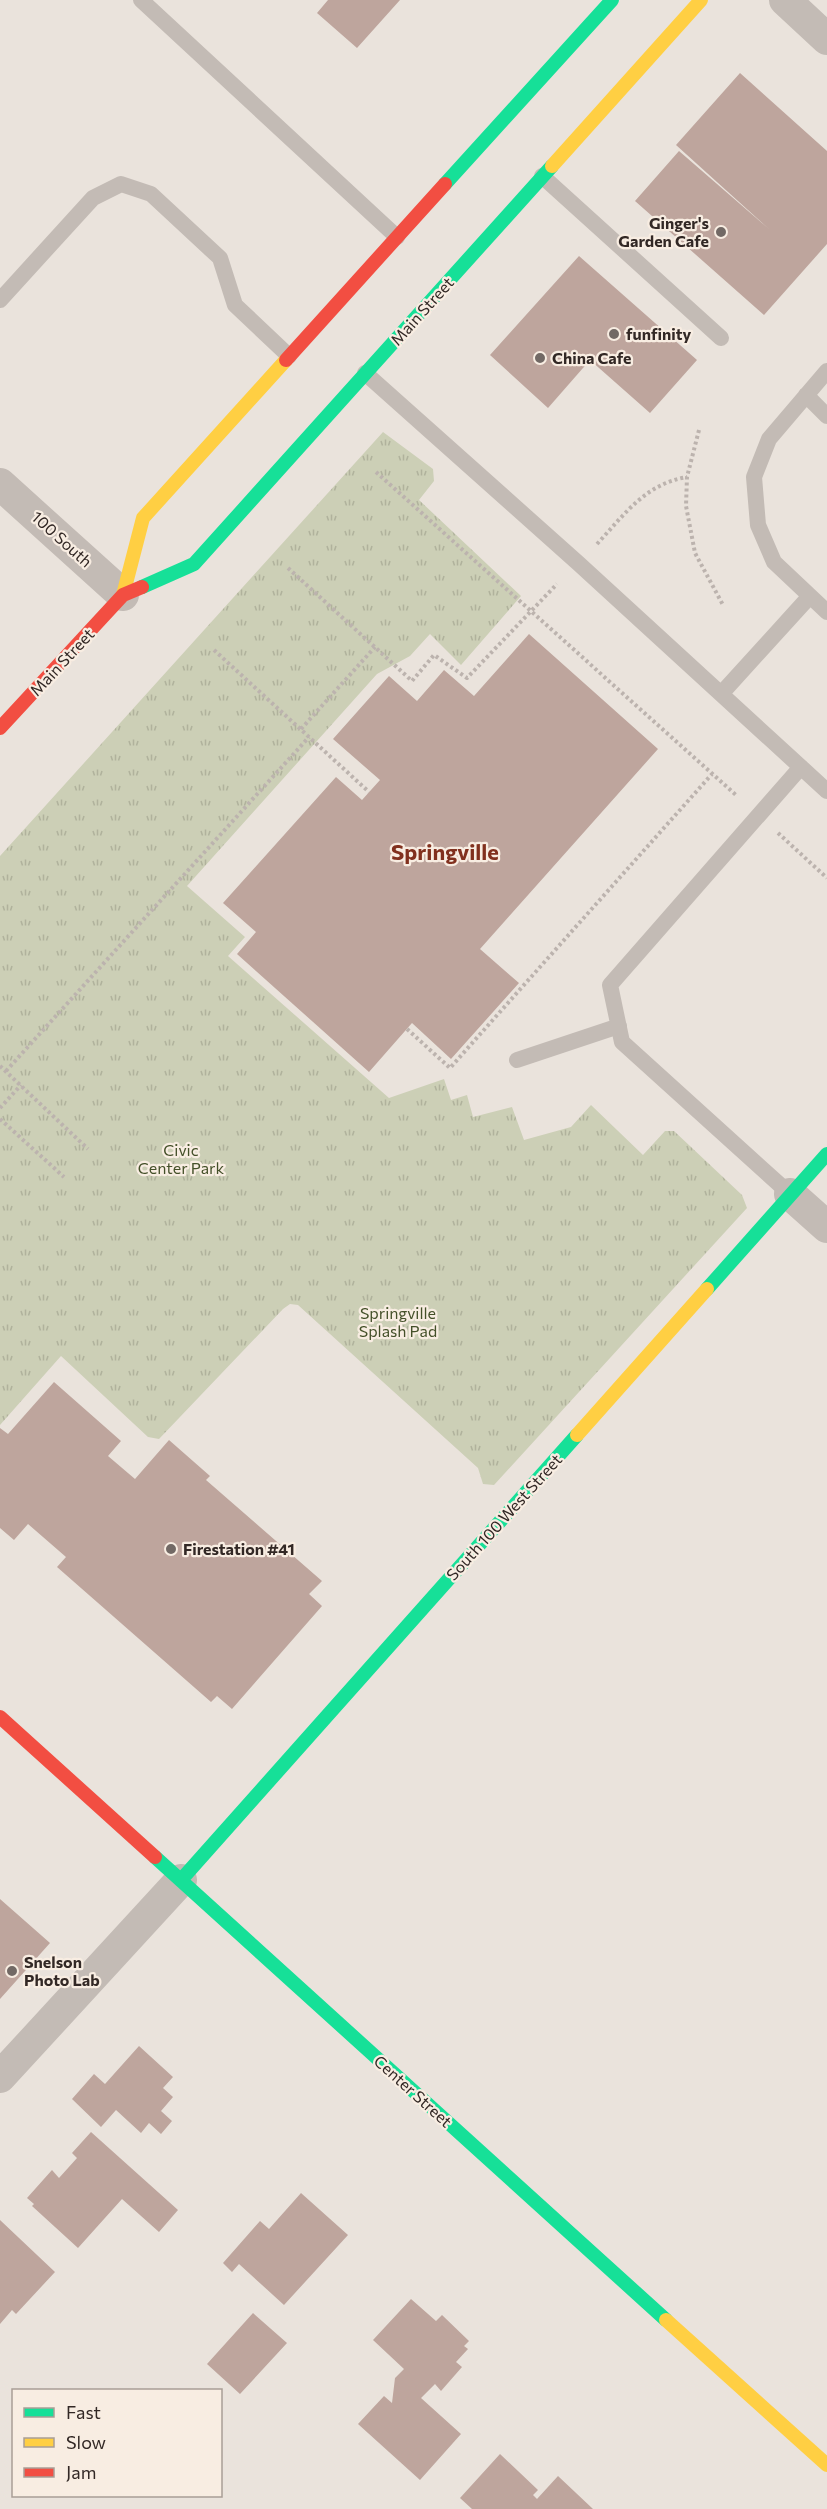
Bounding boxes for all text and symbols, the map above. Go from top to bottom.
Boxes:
place label: Ginger's Garden Cafe [618,213,709,250]
marker: Ginger's Garden Cafe [714,225,728,239]
street label: Main Street [386,272,457,349]
place label: funfinity [626,324,691,343]
marker: funfinity [607,327,621,341]
place label: China Cafe [552,348,631,367]
marker: China Cafe [533,351,547,365]
street label: 100 South [28,507,96,571]
street label: Main Street [26,624,98,699]
district label: Springville [391,838,499,865]
park label: Civic Center Park [138,1140,225,1177]
park label: Springville Splash Pad [359,1303,437,1340]
street label: South 100 West Street [442,1449,566,1584]
place label: Firestation #41 [183,1539,295,1558]
marker: Firestation #41 [164,1542,178,1556]
place label: Snelson Photo Lab [24,1952,100,1989]
marker: Snelson Photo Lab [5,1964,19,1978]
street label: Center Street [371,2051,456,2131]
legend [12,2389,222,2497]
text: Fast [66,2401,101,2423]
text: Slow [66,2431,106,2453]
text: Jam [66,2461,96,2483]

